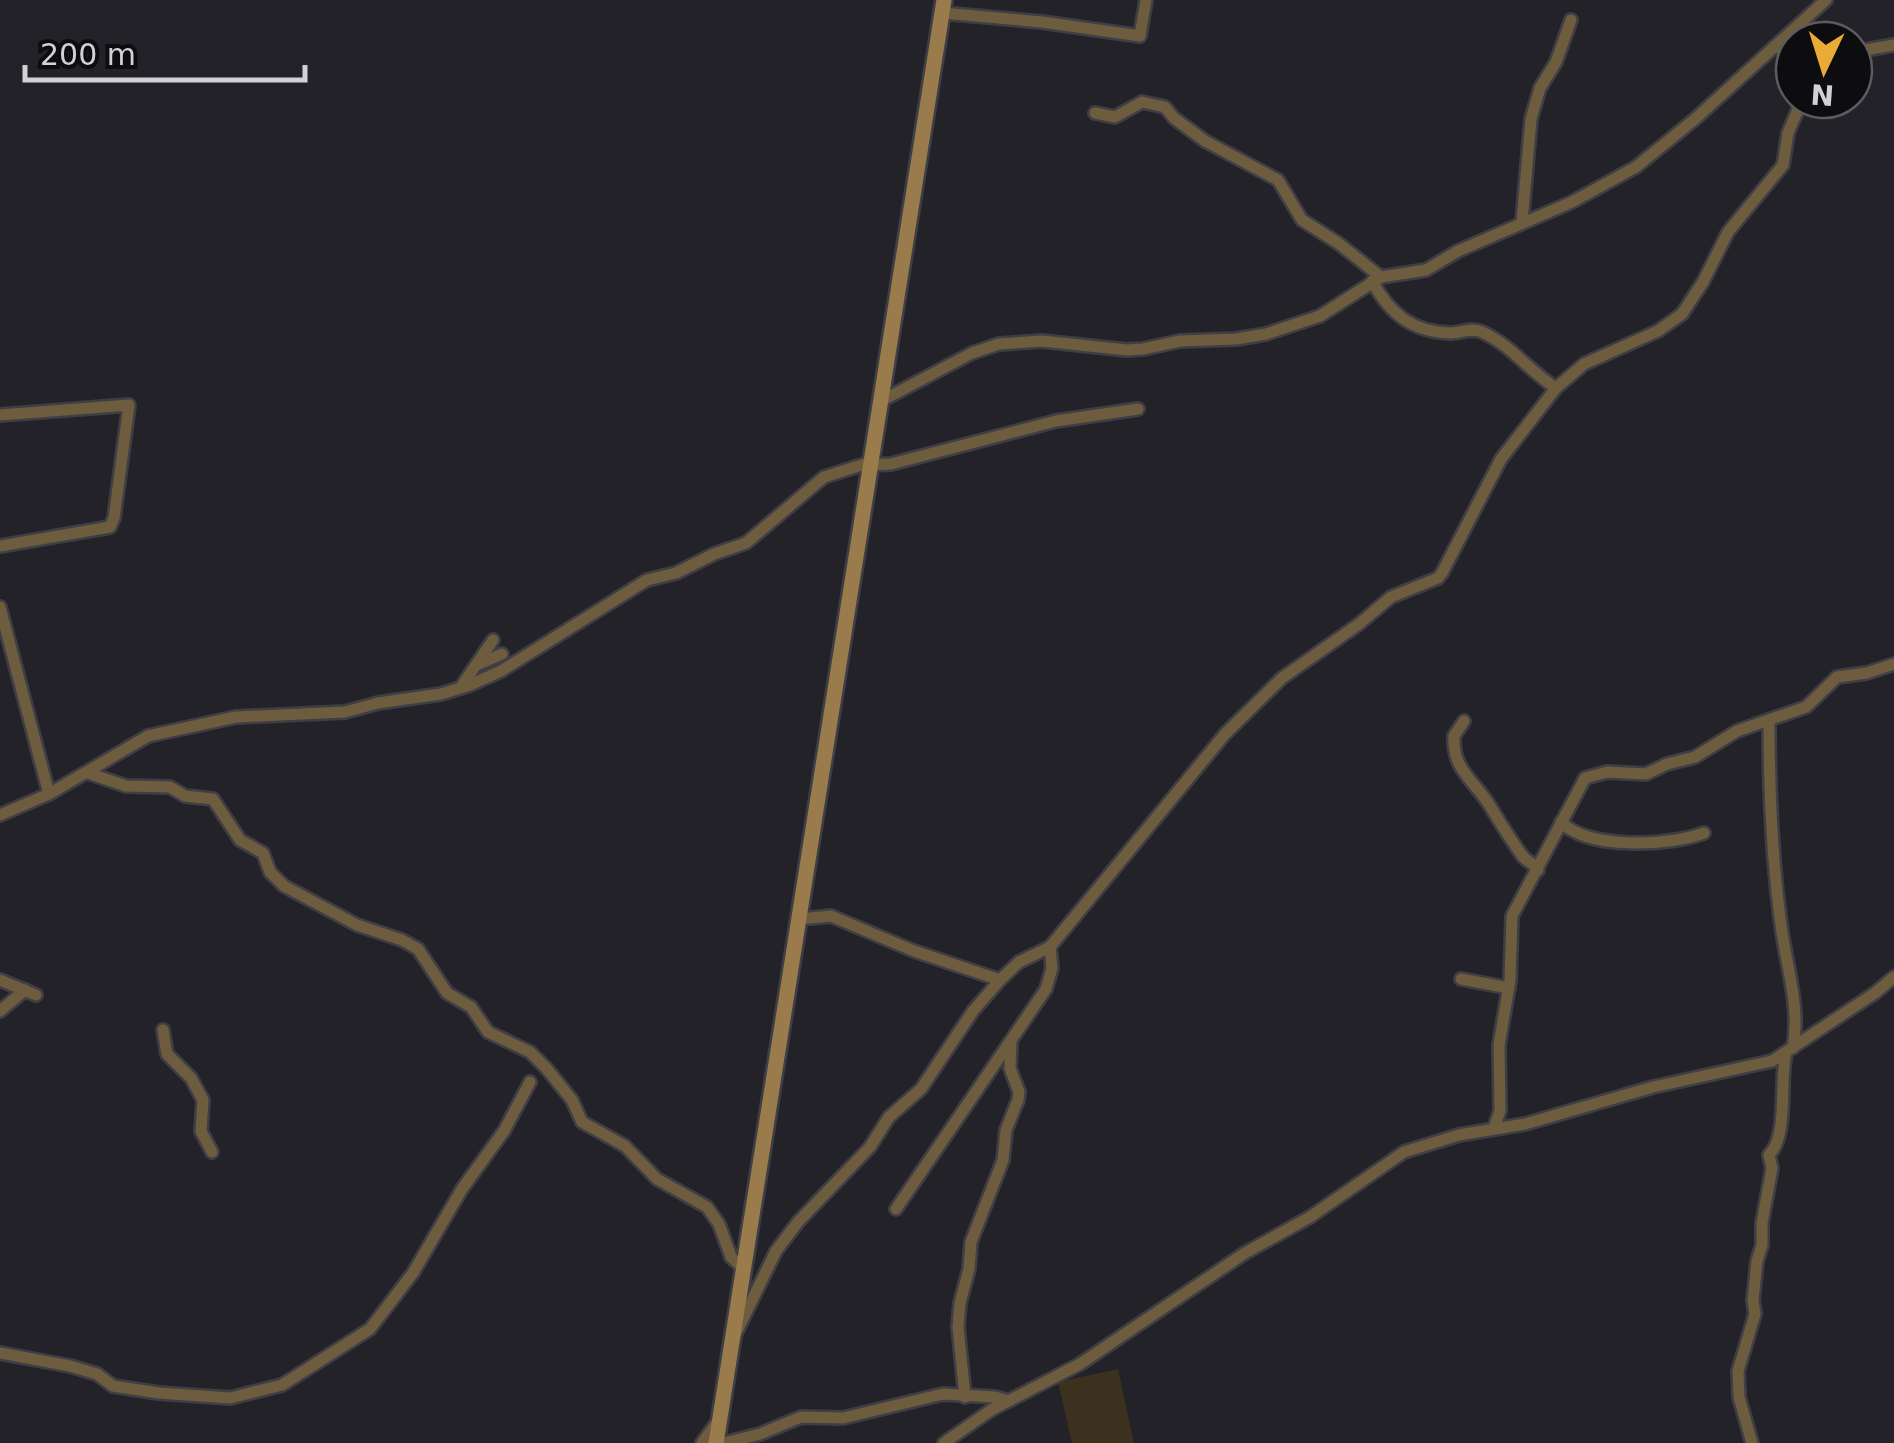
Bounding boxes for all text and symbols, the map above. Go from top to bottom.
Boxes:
scale bar [25,20,305,82]
north arrow [1774,20,1874,120]
text: 200 m [40,37,136,72]
text: N [1809,77,1835,112]

